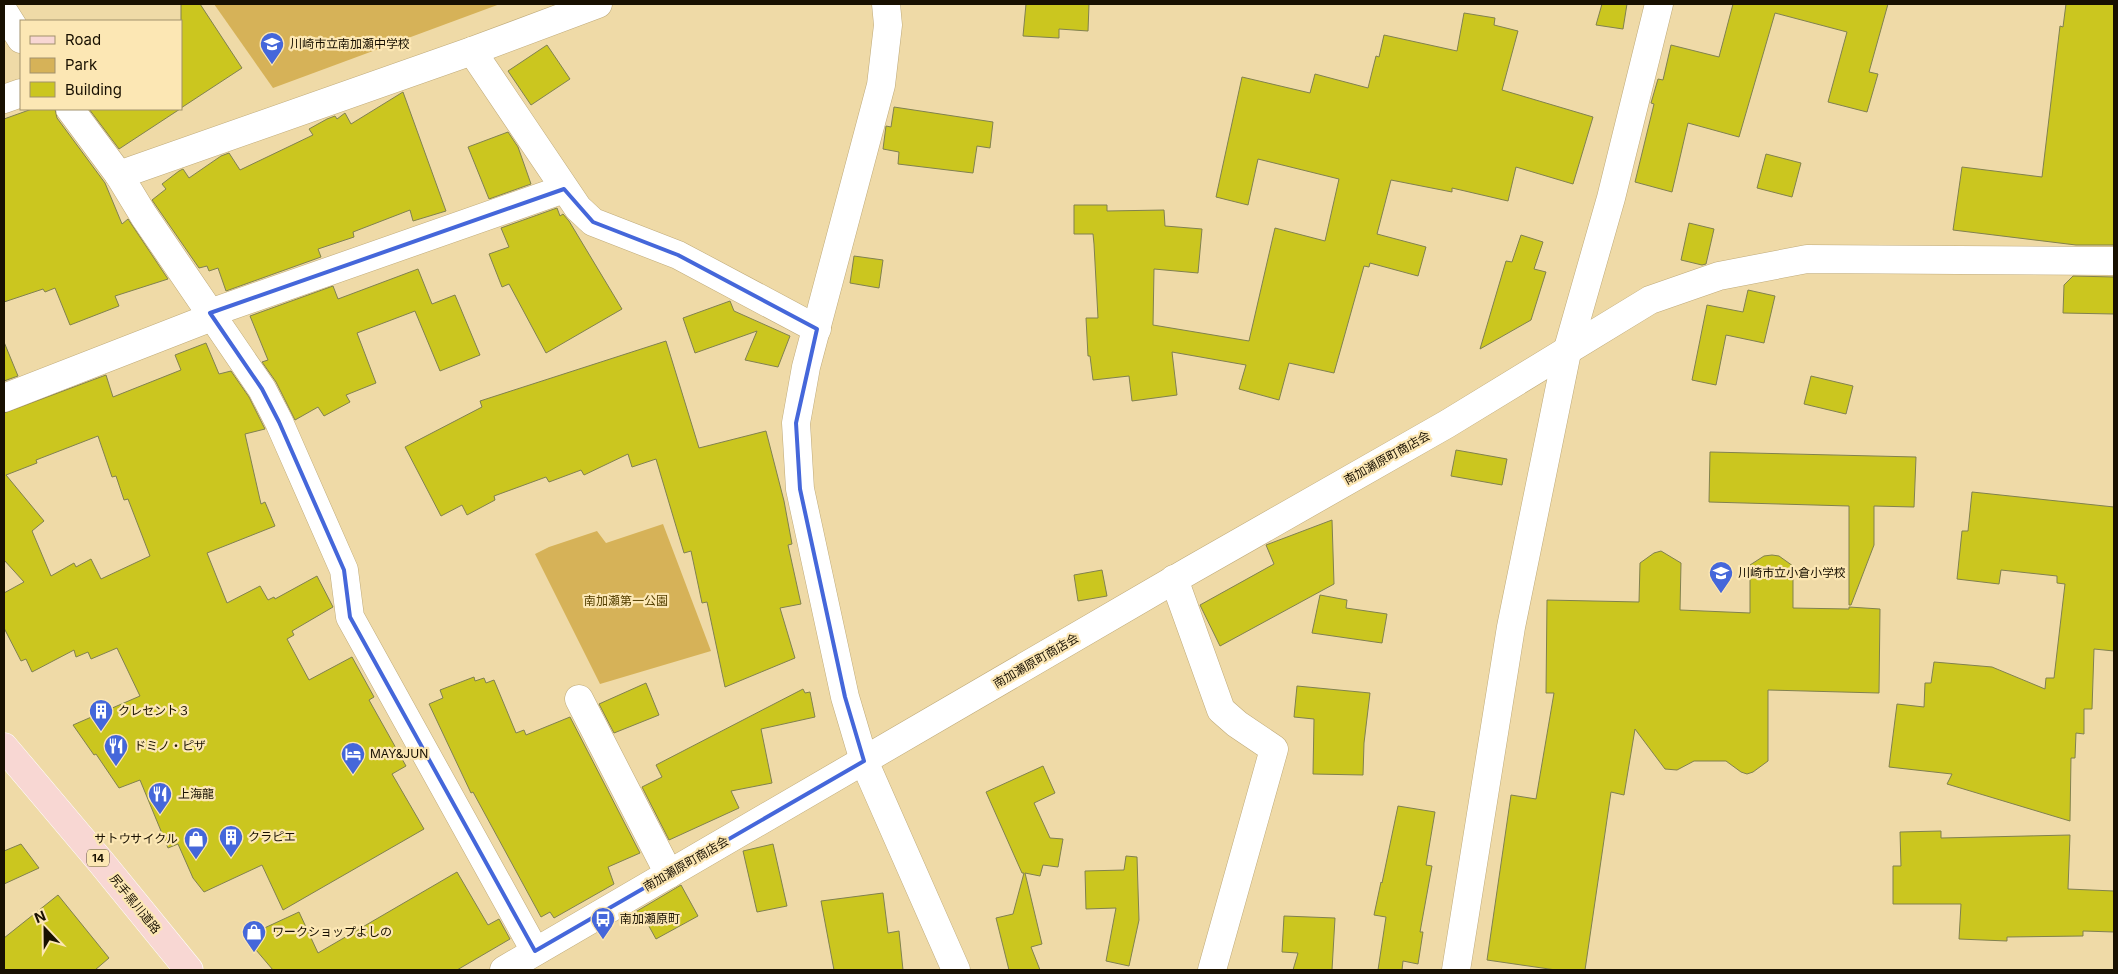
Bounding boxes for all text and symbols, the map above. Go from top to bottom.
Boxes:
legend [20,20,182,110]
text: Road [65,30,101,49]
school or university icon: 川崎市立南加瀬中学校 [259,31,285,65]
place label: 川崎市立南加瀬中学校 [290,36,410,51]
text: Park [65,55,98,74]
text: Building [65,80,122,99]
street label: 南加瀬原町商店会 [1341,428,1432,487]
school or university icon: 川崎市立小倉小学校 [1708,560,1734,594]
place label: 川崎市立小倉小学校 [1738,565,1846,580]
park label: 南加瀬第一公園 [584,593,668,608]
street label: 南加瀬原町商店会 [990,630,1081,691]
building icon: クレセント３ [88,698,114,732]
place label: クレセント３ [118,703,190,718]
restaurant icon: ドミノ・ピザ [103,733,129,767]
place label: ドミノ・ピザ [134,738,206,753]
hotel icon: MAY&JUN [340,741,366,775]
place label: MAY&JUN [370,746,428,761]
restaurant icon: 上海龍 [147,781,173,815]
place label: 上海龍 [178,786,214,801]
building icon: クラピエ [218,824,244,858]
shop icon: サトウサイクル [183,826,209,860]
place label: クラピエ [248,829,296,844]
place label: サトウサイクル [95,831,178,846]
street label: 南加瀬原町商店会 [640,833,731,894]
road number: 14 [87,850,109,866]
street label: 尻手黒川道路 [107,871,164,936]
north arrow [20,904,70,954]
bus stop icon: 南加瀬原町 [590,906,616,940]
text: N [32,907,48,926]
place label: 南加瀬原町 [620,911,680,926]
shop icon: ワークショップよしの [241,919,267,953]
place label: ワークショップよしの [272,924,392,939]

